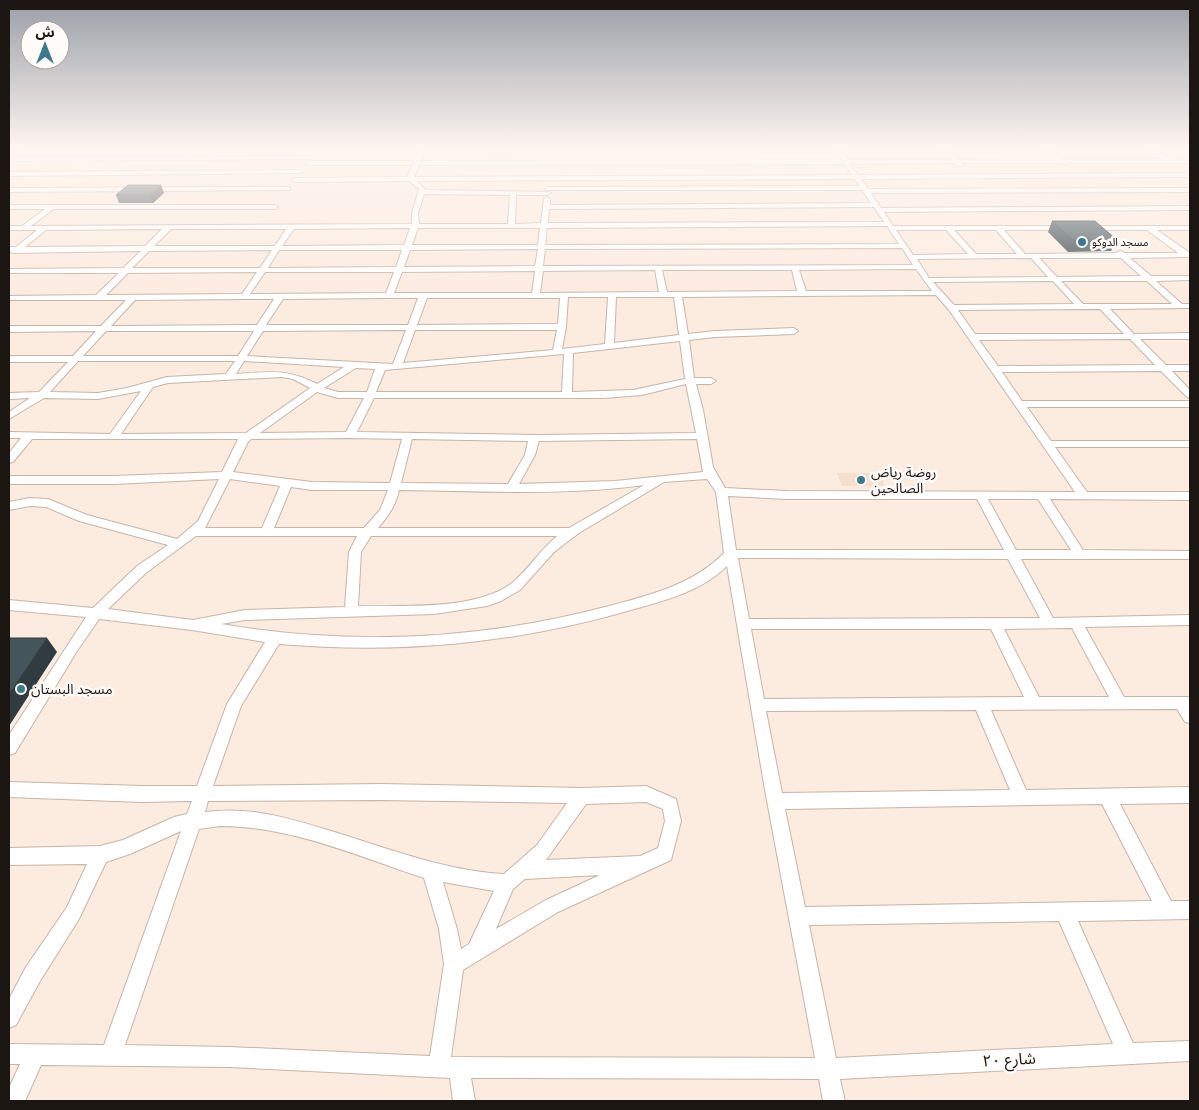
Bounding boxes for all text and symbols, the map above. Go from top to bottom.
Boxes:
north arrow [20,20,70,70]
text: ش [35,24,55,41]
marker: مسجد الدوكو [1076,236,1088,248]
place label: مسجد الدوكو [1092,236,1149,249]
place label: روضة رياض الصالحين [871,464,936,497]
marker: روضة رياض الصالحين [855,474,867,486]
place label: مسجد البستان [31,681,113,698]
marker: مسجد البستان [15,683,27,695]
street label: شارع ٢٠ [982,1049,1036,1073]

